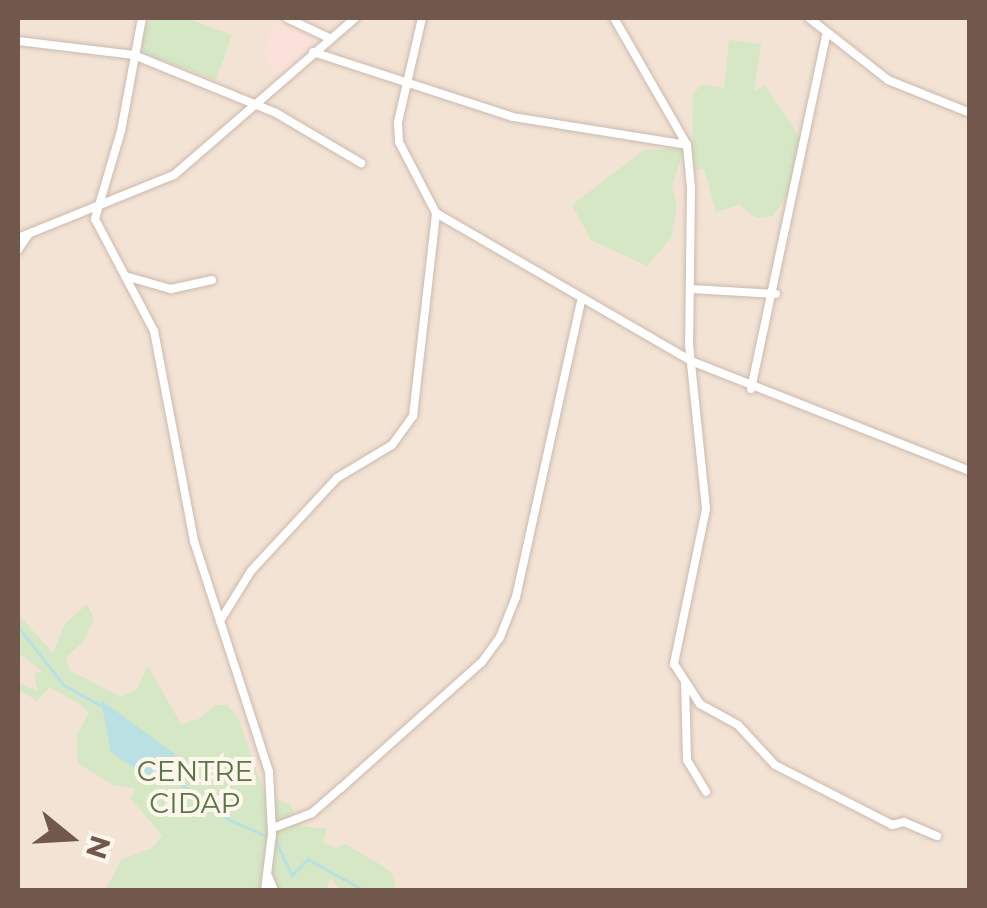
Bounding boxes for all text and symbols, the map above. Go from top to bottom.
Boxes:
park label: CENTRE CIDAP [137,754,253,820]
north arrow [20,788,120,888]
text: N [79,831,118,863]

